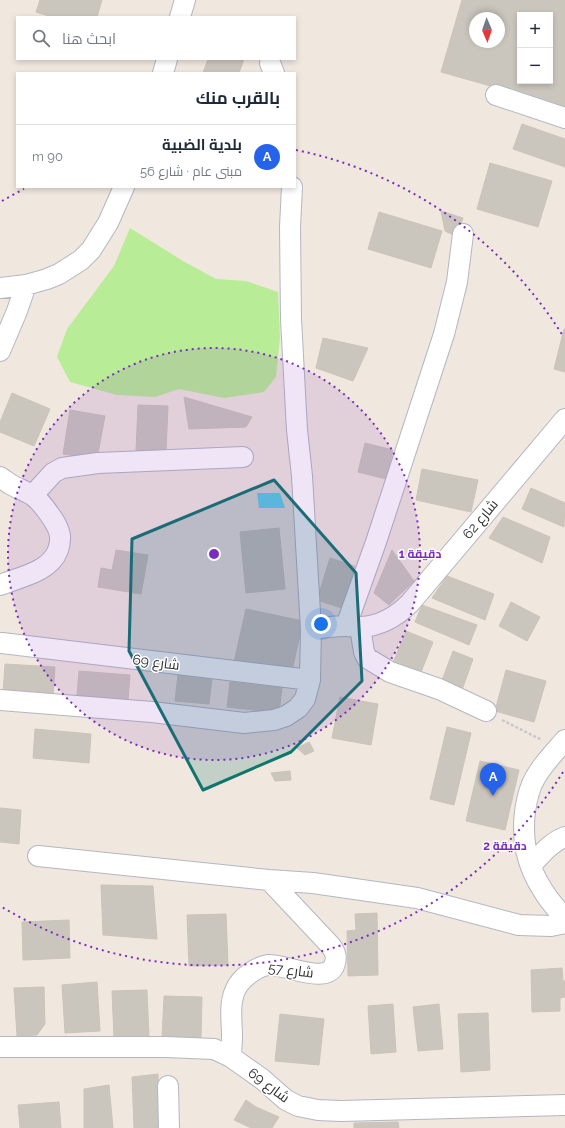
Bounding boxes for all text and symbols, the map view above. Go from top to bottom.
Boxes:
north arrow [469,12,505,48]
map controls [517,12,553,84]
button: + [517,12,553,48]
search box [16,16,296,60]
icon: search [30,27,52,49]
text: ابحث هنا [62,30,116,48]
button: − [517,48,553,84]
text: بالقرب منك [196,88,280,108]
text: بلدية الضبية [162,136,242,154]
text: 90 m [32,149,63,164]
text: A [263,149,271,164]
text: مبنى عام · شارع 56 [140,164,242,179]
street label: شارع 62 [459,496,502,543]
centre of rings [207,547,221,561]
text: 1 دقيقة [399,547,441,561]
your location [311,614,331,634]
street label: شارع 69 [131,651,180,674]
pin: A [480,763,506,796]
text: 2 دقيقة [483,839,527,853]
street label: شارع 57 [267,959,315,982]
street label: شارع 69 [245,1064,293,1106]

